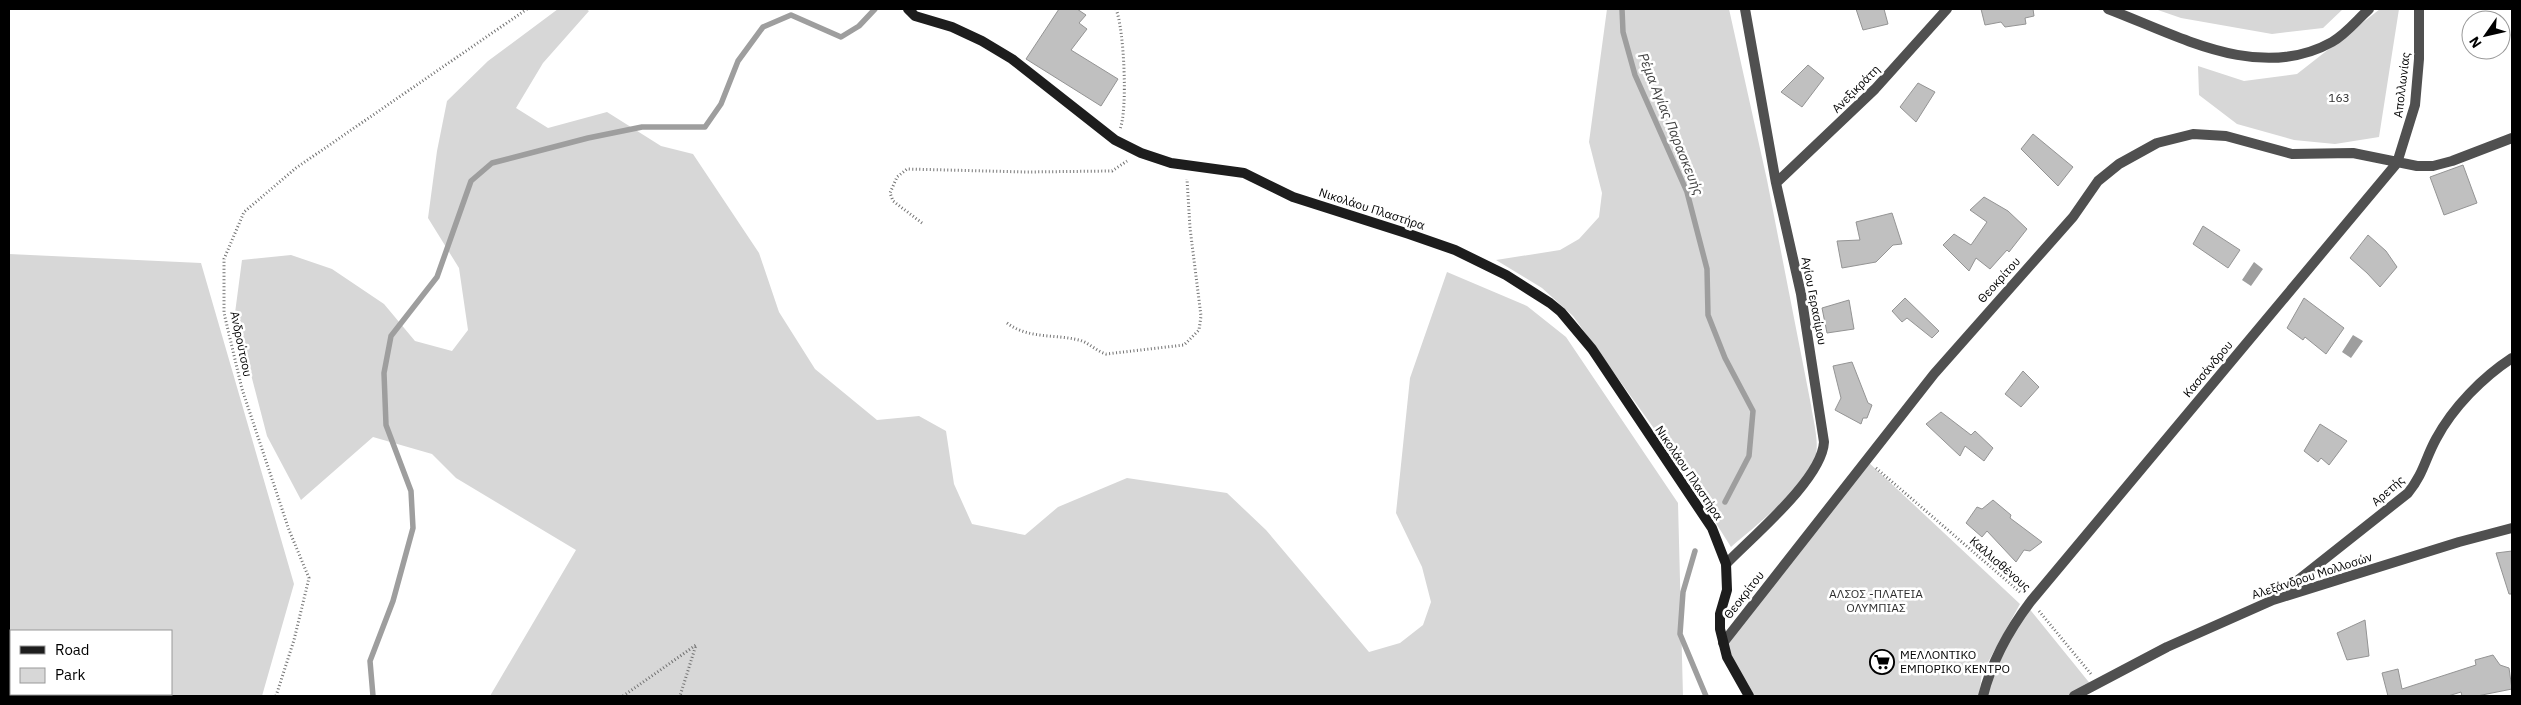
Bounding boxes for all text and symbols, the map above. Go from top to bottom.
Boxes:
north arrow [2461,10,2511,60]
text: N [2465,33,2486,52]
water label: Ρέμα Αγίας Παρασκευής [1634,50,1708,198]
street label: Απολλωνίας [2390,51,2413,119]
street label: Ανεξικράτη [1828,61,1883,116]
park label: 163 [2328,90,2350,105]
street label: Νικολάου Πλαστήρα [1317,184,1427,233]
street label: Θεοκρίτου [1974,254,2023,306]
street label: Αγίου Γερασίμου [1799,256,1830,346]
street label: Ανδρούτσου [227,310,256,378]
street label: Κασσάνδρου [2180,337,2236,400]
street label: Νικολάου Πλαστήρα [1652,423,1727,523]
street label: Αρετής [2368,472,2407,509]
street label: Καλλισθένους [1967,533,2034,594]
street label: Αλεξάνδρου Μολλοσών [2250,549,2374,602]
street label: Θεοκρίτου [1720,568,1767,622]
park label: ΑΛΣΟΣ -ΠΛΑΤΕΙΑ ΟΛΥΜΠΙΑΣ [1829,586,1923,615]
legend [10,630,172,695]
text: Road [55,640,90,659]
place label: ΜΕΛΛΟΝΤΙΚΟ ΕΜΠΟΡΙΚΟ ΚΕΝΤΡΟ [1900,647,2010,676]
supermarket icon: ΜΕΛΛΟΝΤΙΚΟ ΕΜΠΟΡΙΚΟ ΚΕΝΤΡΟ [1869,649,1895,675]
text: Park [55,665,85,684]

